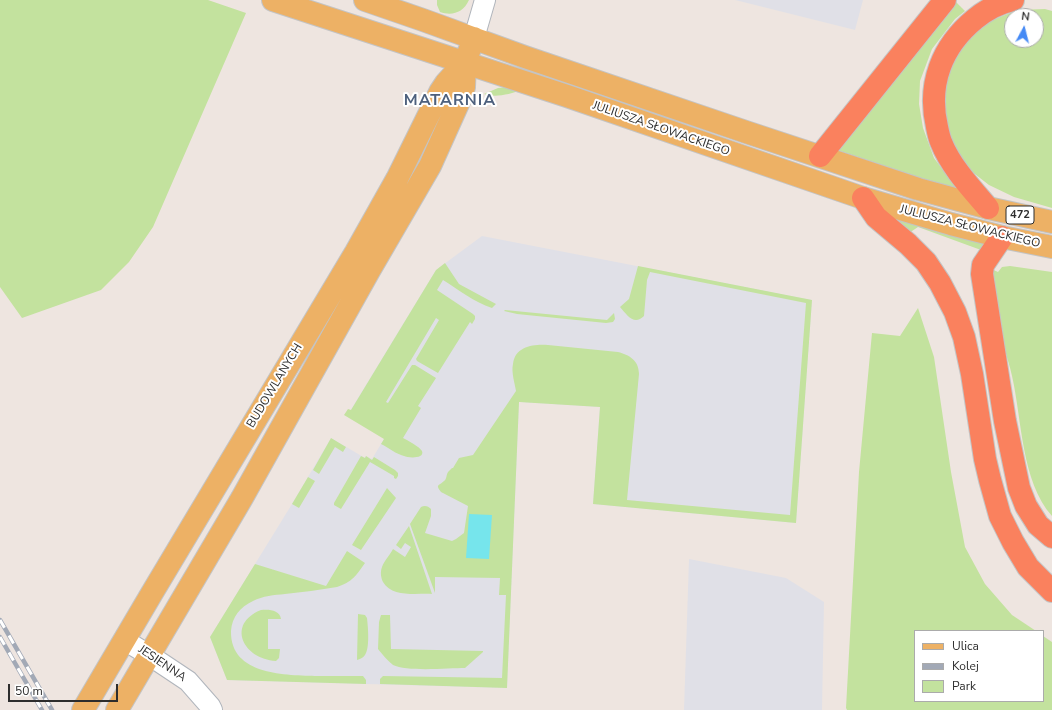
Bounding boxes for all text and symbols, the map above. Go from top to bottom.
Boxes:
north arrow [1004,8,1044,48]
text: N [1020,9,1030,25]
district label: MATARNIA [404,91,496,111]
street label: JULIUSZA SŁOWACKIEGO [590,99,732,159]
street label: JULIUSZA SŁOWACKIEGO [898,203,1042,251]
road number: 472 [1006,206,1034,224]
street label: BUDOWLANYCH [244,341,306,431]
legend [914,630,1044,702]
text: Ulica [952,638,979,654]
street label: JESIENNA [135,643,189,685]
text: Kolej [952,658,979,674]
scale bar [10,676,120,702]
text: Park [952,678,976,694]
text: 50 m [15,683,43,699]

